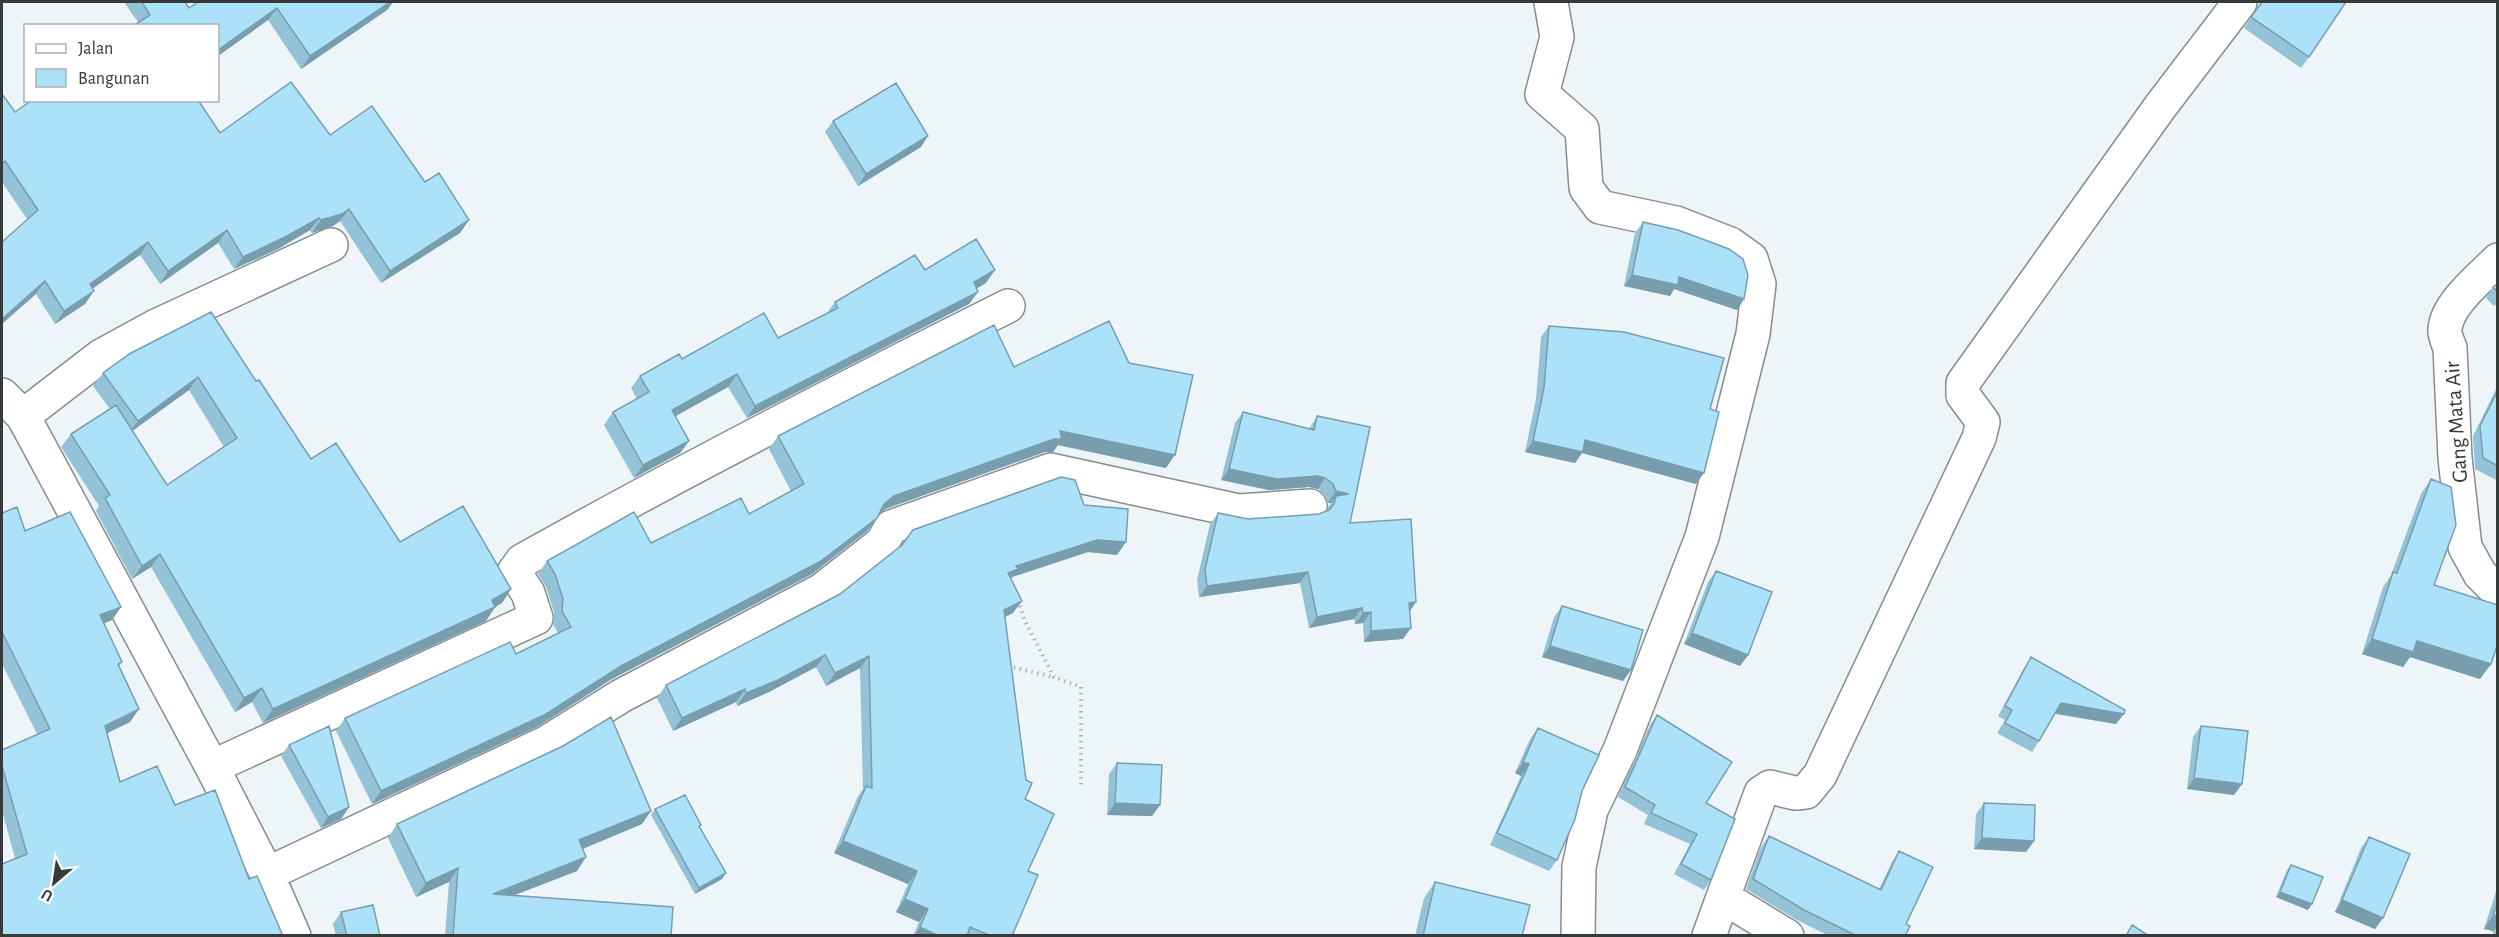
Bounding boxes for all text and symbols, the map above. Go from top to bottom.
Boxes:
legend [24,24,219,102]
text: Jalan [78,40,113,58]
text: Bangunan [78,70,150,88]
street label: Gang Mata Air [2441,360,2471,483]
north arrow [24,853,84,913]
text: U [39,886,56,905]

